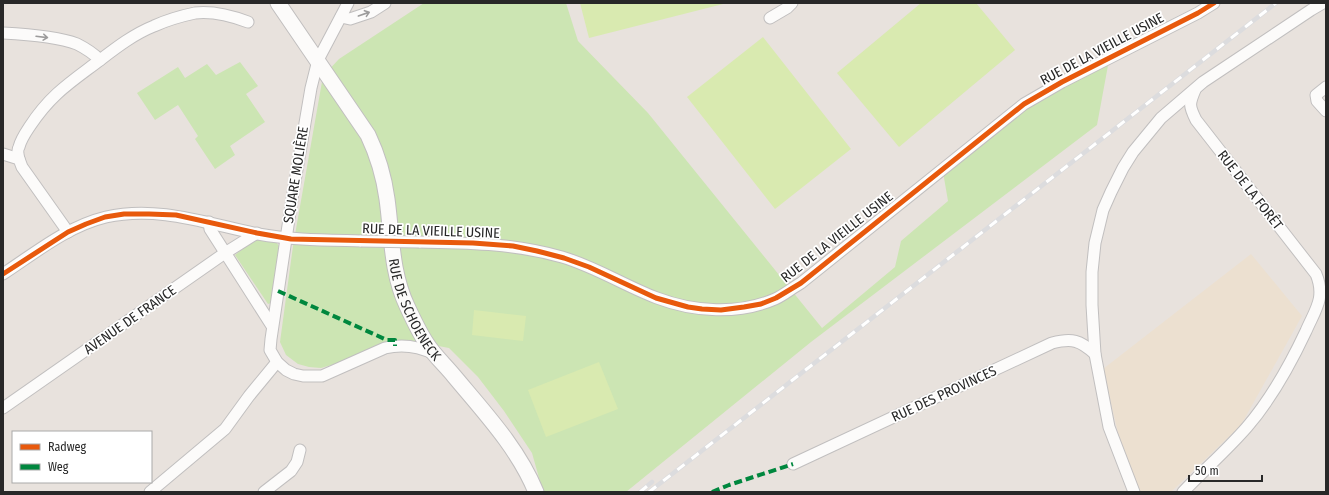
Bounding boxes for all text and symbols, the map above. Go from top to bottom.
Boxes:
street label: RUE DE LA VIEILLE USINE [1037,9,1167,89]
one-way arrow [357,10,370,17]
one-way arrow [35,33,48,41]
street label: SQUARE MOLIÈRE [279,125,312,225]
street label: RUE DE LA FORÊT [1214,146,1287,233]
street label: RUE DE LA VIEILLE USINE [778,188,897,286]
street label: RUE DE LA VIEILLE USINE [362,220,500,242]
street label: RUE DE SCHOENECK [385,257,445,364]
street label: AVENUE DE FRANCE [81,282,180,358]
street label: RUE DES PROVINCES [889,362,999,426]
legend [12,431,152,483]
text: Radweg [48,440,87,454]
scale bar [1189,457,1262,483]
text: Weg [48,460,69,474]
text: 50 m [1195,464,1219,478]

